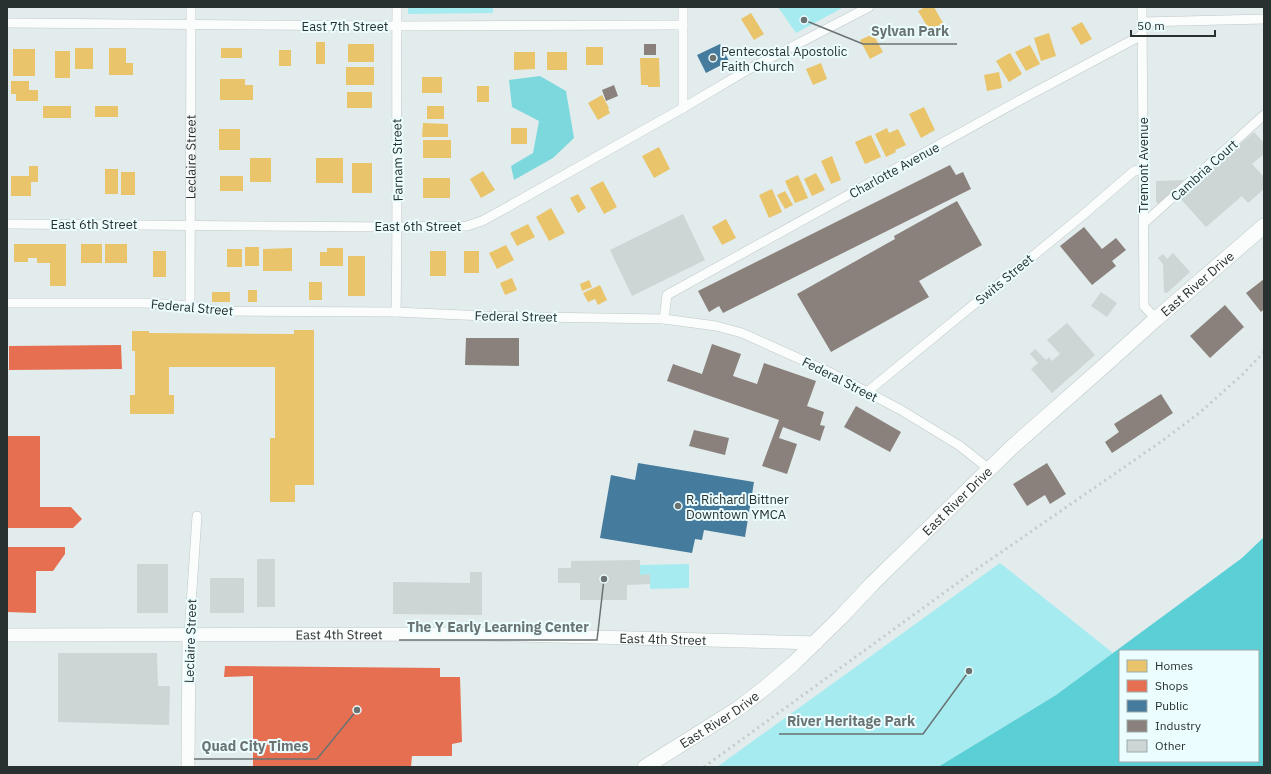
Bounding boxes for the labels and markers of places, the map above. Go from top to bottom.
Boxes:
callout: Sylvan Park [863,18,957,44]
place label: Pentecostal Apostolic Faith Church [721,43,848,75]
marker: Pentecostal Apostolic Faith Church [708,53,718,63]
place label: R. Richard Bittner Downtown YMCA [686,491,789,523]
marker: R. Richard Bittner Downtown YMCA [673,501,683,511]
callout: The Y Early Learning Center [399,614,597,640]
callout: River Heritage Park [779,708,923,734]
callout: Quad City Times [194,733,317,759]

